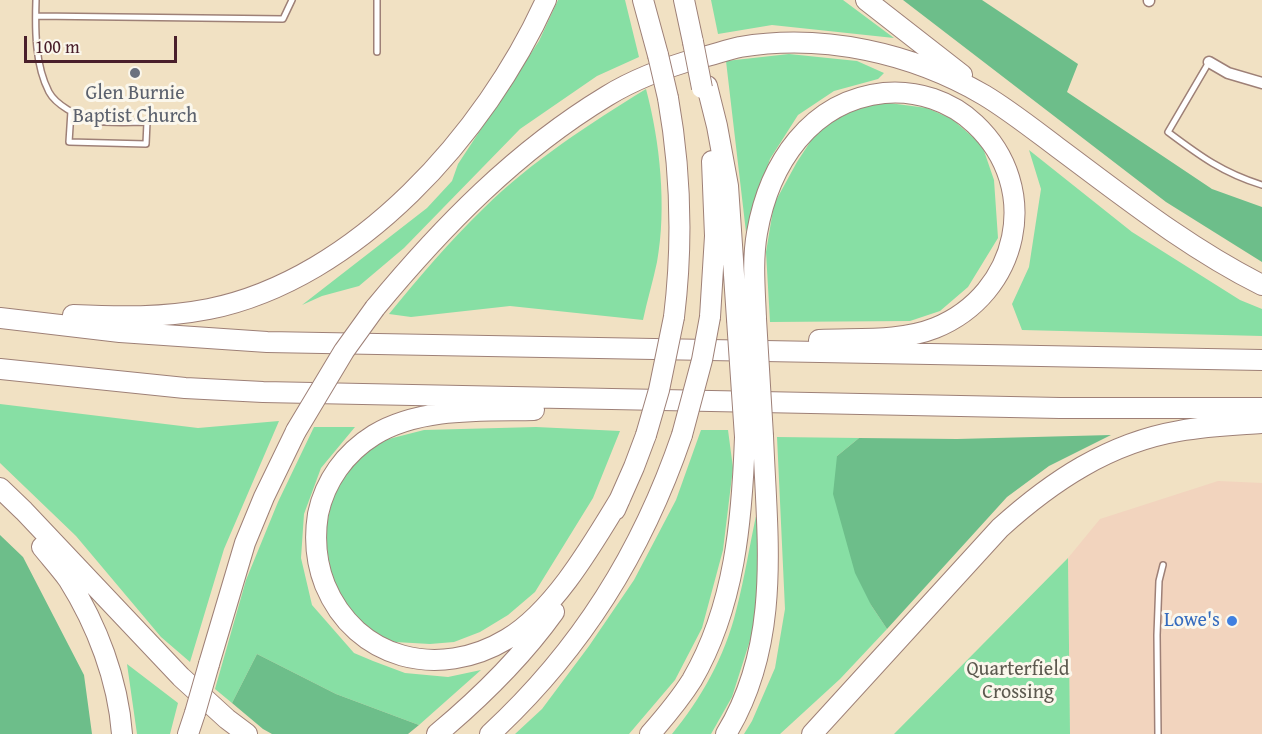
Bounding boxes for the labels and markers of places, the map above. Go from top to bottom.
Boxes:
marker: Glen Burnie Baptist Church [128,66,142,80]
place label: Glen Burnie Baptist Church [73,82,197,129]
place label: Lowe's [1164,609,1220,633]
marker: Lowe's [1225,614,1239,628]

